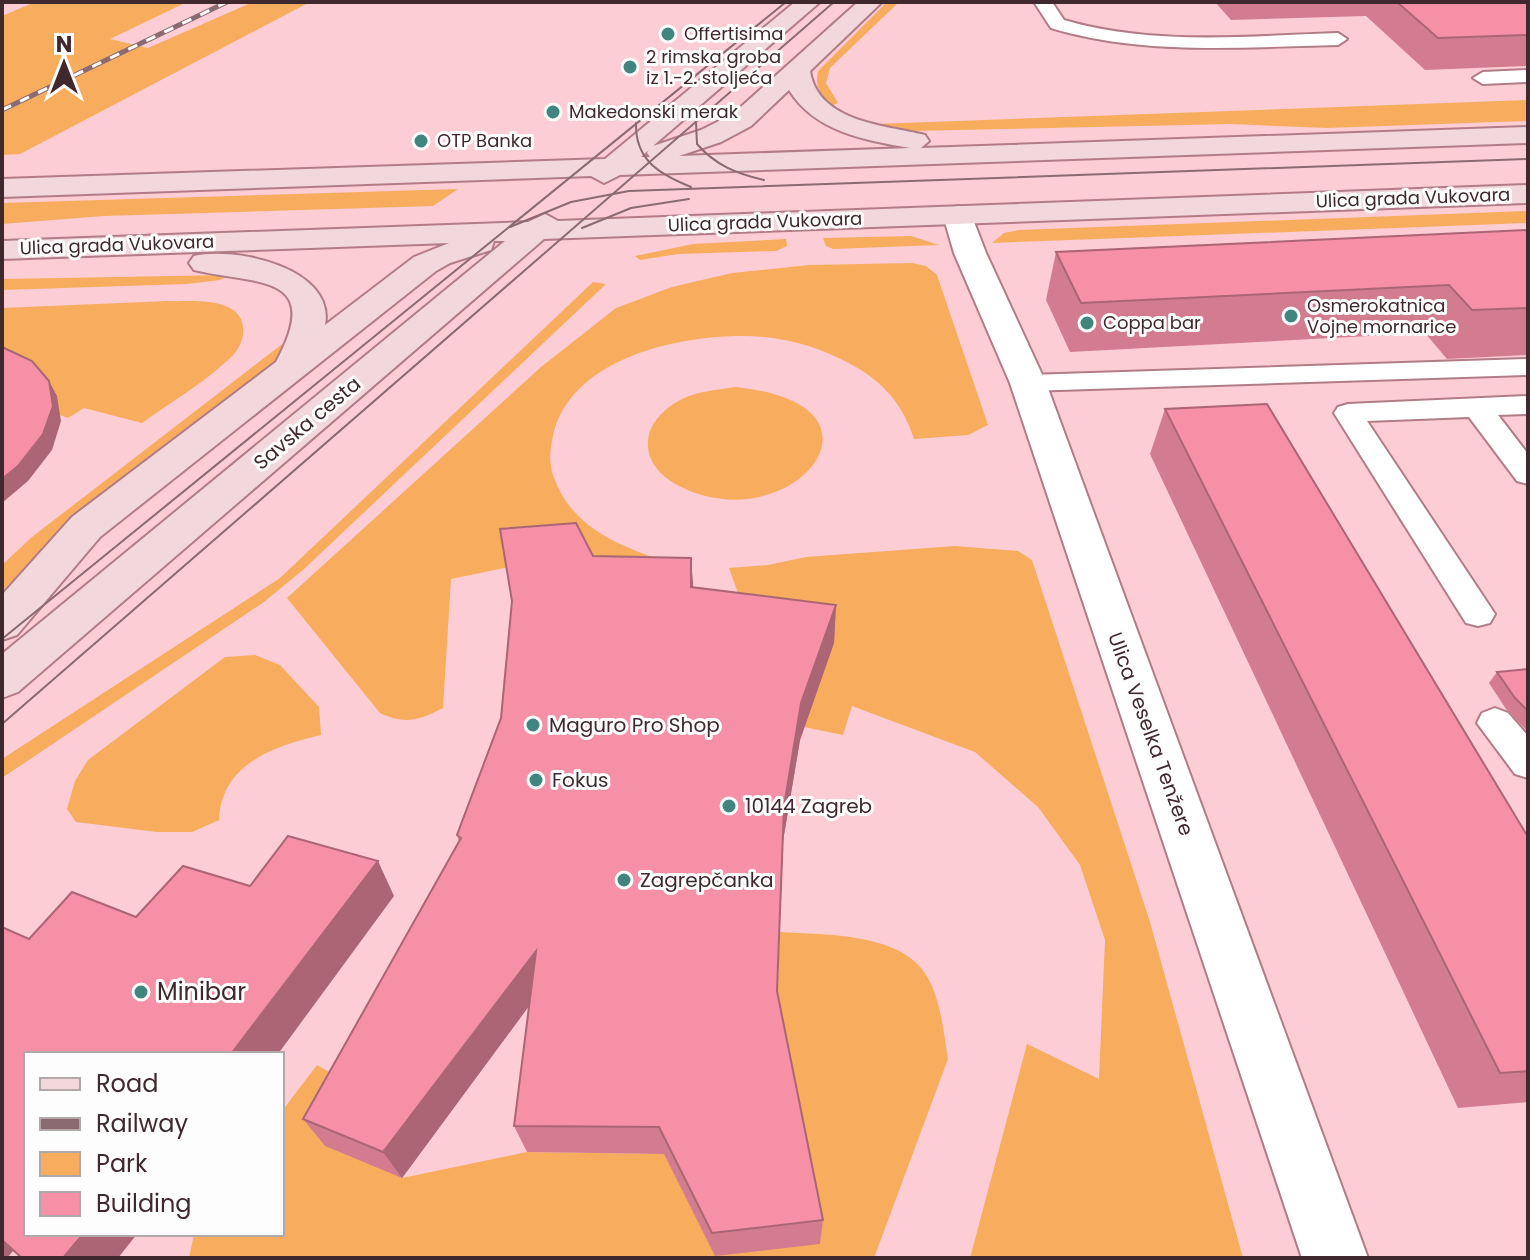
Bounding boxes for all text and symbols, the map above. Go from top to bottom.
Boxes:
place label: Offertisima [684,21,783,46]
north arrow [24,24,104,104]
marker: Offertisima [659,25,677,43]
text: N [56,29,72,60]
place label: 2 rimska groba iz 1.-2. stoljeća [646,44,781,90]
marker: 2 rimska groba iz 1.-2. stoljeća [621,58,639,76]
place label: Makedonski merak [569,99,739,124]
marker: Makedonski merak [544,103,562,121]
place label: OTP Banka [437,128,532,153]
marker: OTP Banka [412,132,430,150]
street label: Ulica grada Vukovara [1315,182,1511,213]
street label: Ulica grada Vukovara [667,206,863,237]
street label: Ulica grada Vukovara [19,229,215,260]
place label: Osmerokatnica Vojne mornarice [1307,293,1456,339]
marker: Osmerokatnica Vojne mornarice [1282,307,1300,325]
place label: Coppa bar [1103,310,1201,335]
marker: Coppa bar [1078,314,1096,332]
street label: Savska cesta [247,370,367,476]
street label: Ulica Veselka Tenžere [1101,628,1201,840]
place label: Maguro Pro Shop [549,711,720,739]
marker: Maguro Pro Shop [524,716,542,734]
place label: Fokus [552,766,608,794]
marker: Fokus [527,771,545,789]
place label: 10144 Zagreb [745,792,872,820]
marker: 10144 Zagreb [720,797,738,815]
place label: Zagrepčanka [640,866,774,894]
marker: Zagrepčanka [615,871,633,889]
place label: Minibar [157,975,246,1008]
marker: Minibar [132,983,150,1001]
legend [24,1052,284,1236]
text: Road [96,1067,158,1100]
text: Railway [96,1107,189,1140]
text: Park [96,1147,148,1180]
text: Building [96,1187,192,1220]

